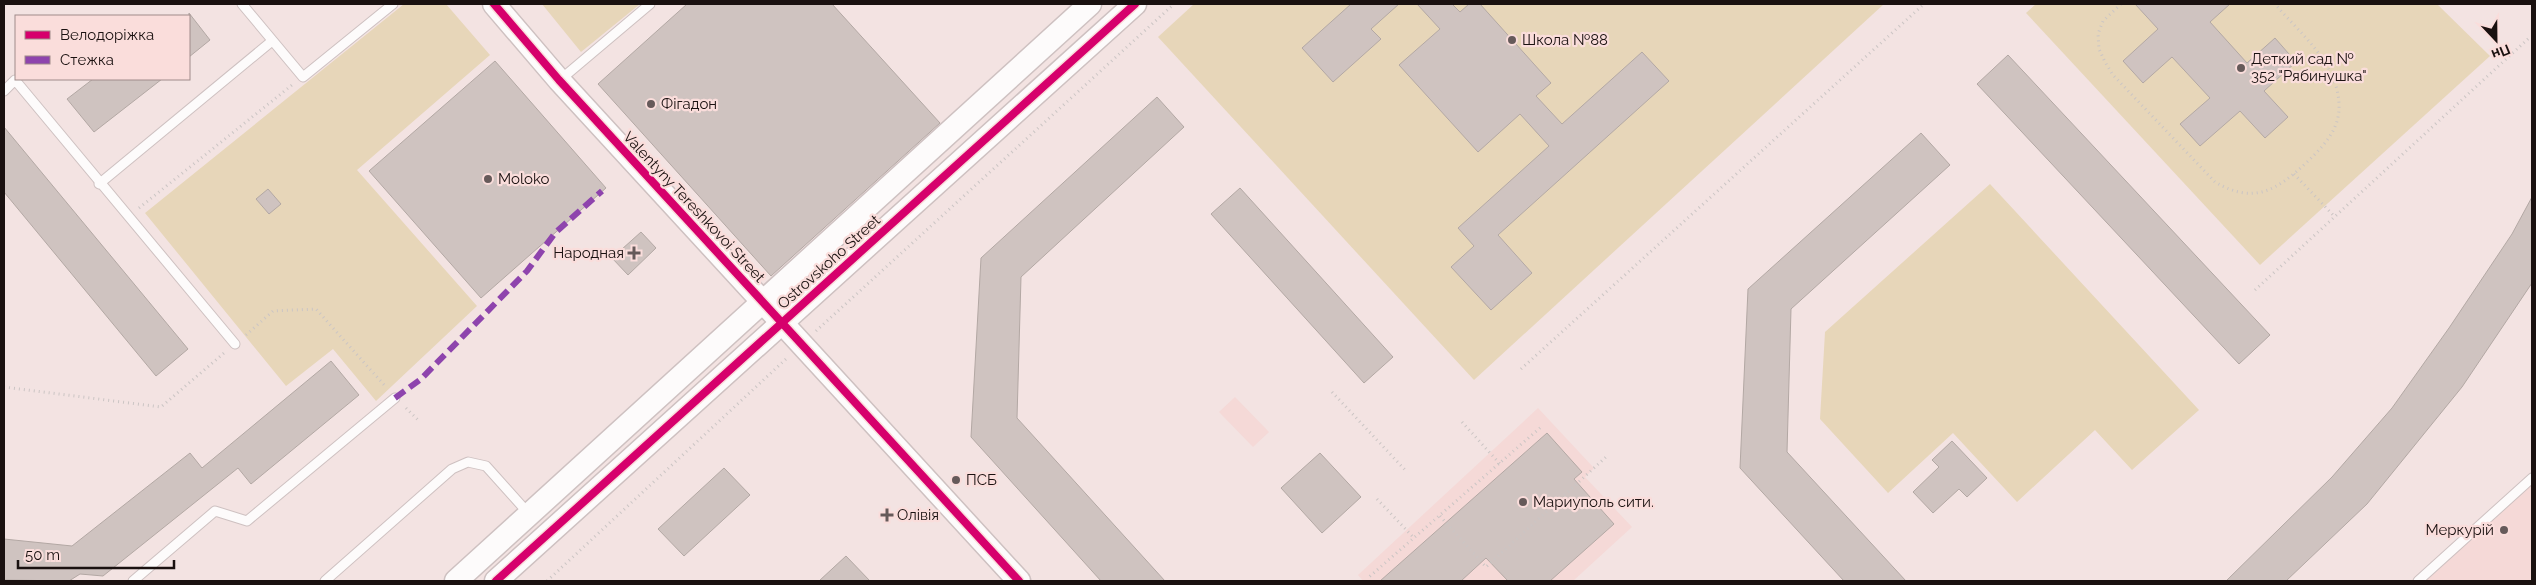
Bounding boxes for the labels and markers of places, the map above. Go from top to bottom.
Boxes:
place label: Школа №88 [1522,31,1608,49]
marker: Школа №88 [1506,34,1518,46]
place label: Деткий сад № 352 "Рябинушка" [2251,50,2367,85]
marker: Деткий сад № 352 "Рябинушка" [2235,62,2247,74]
place label: Фігадон [661,95,717,113]
marker: Фігадон [645,98,657,110]
place label: Moloko [498,170,550,188]
marker: Moloko [482,173,494,185]
place label: Народная [553,244,624,262]
marker: Народная [628,247,640,259]
place label: ПСБ [966,471,997,489]
marker: ПСБ [950,474,962,486]
place label: Мариуполь сити. [1533,493,1654,511]
marker: Мариуполь сити. [1517,496,1529,508]
place label: Олівія [897,506,939,524]
marker: Олівія [881,509,893,521]
place label: Меркурій [2426,521,2494,539]
marker: Меркурій [2498,524,2510,536]

